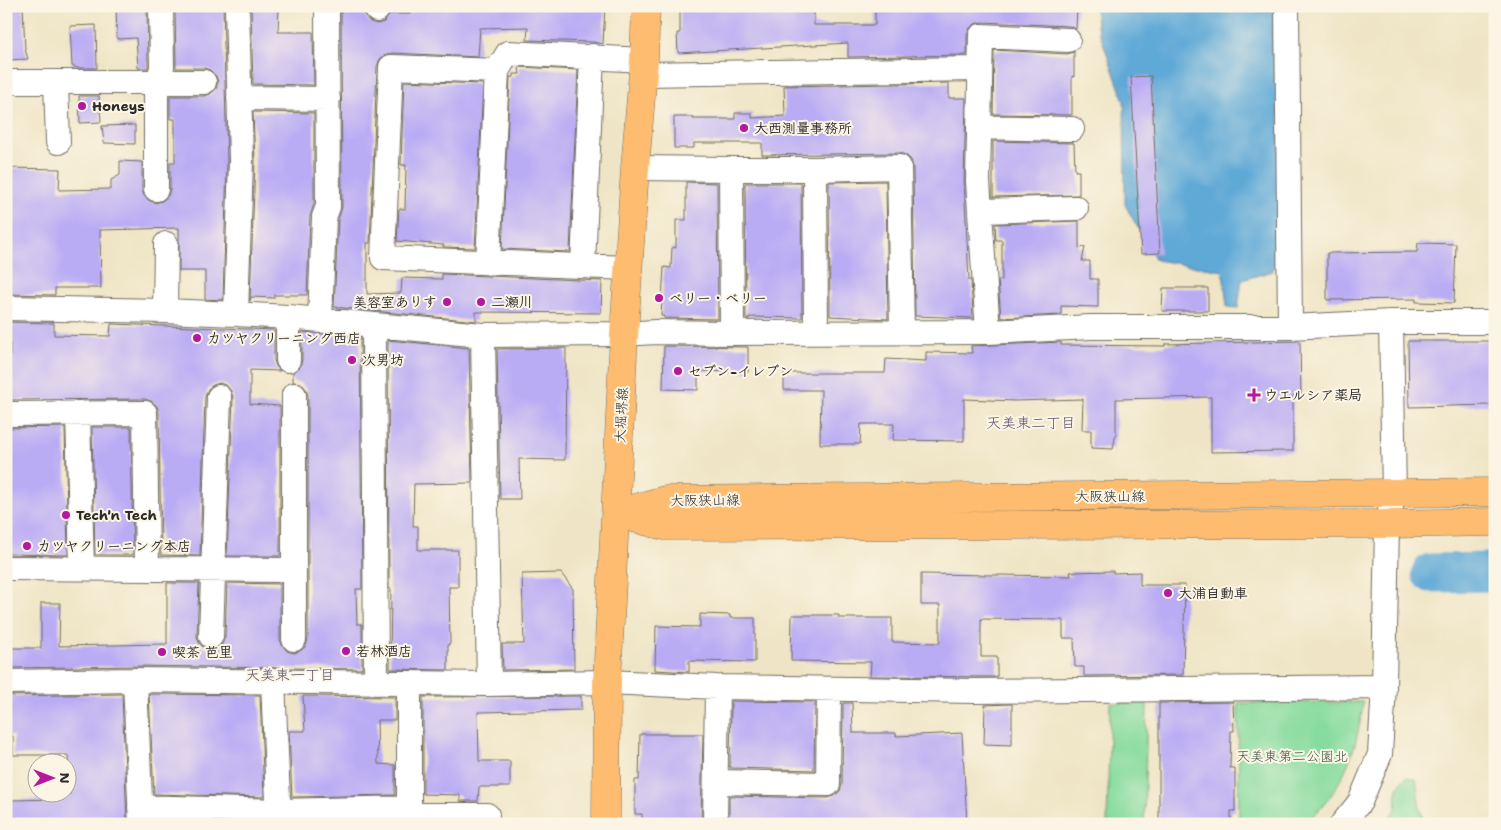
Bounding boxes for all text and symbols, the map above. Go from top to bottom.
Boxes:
place label: Honeys [92,97,145,115]
marker: Honeys [76,100,88,112]
place label: 大西測量事務所 [754,119,852,137]
marker: 大西測量事務所 [738,122,750,134]
place label: ベリー・ベリー [669,289,767,307]
marker: ベリー・ベリー [653,292,665,304]
place label: 美容室ありす [353,293,437,311]
place label: 二瀬川 [491,293,533,311]
marker: 美容室ありす [441,296,453,308]
marker: 二瀬川 [475,296,487,308]
place label: カツヤクリーニング西店 [207,329,361,347]
marker: カツヤクリーニング西店 [191,332,203,344]
place label: 次男坊 [362,351,404,369]
marker: 次男坊 [346,354,358,366]
place label: セブン-イレブン [688,362,793,380]
marker: セブン-イレブン [672,365,684,377]
place label: ウエルシア薬局 [1264,386,1362,404]
street label: 大堀堺線 [611,387,631,443]
marker: ウエルシア薬局 [1248,389,1260,401]
district label: 天美東二丁目 [986,413,1076,433]
street label: 大阪狭山線 [1075,487,1145,505]
street label: 大阪狭山線 [670,490,740,510]
place label: Tech'n Tech [76,506,157,524]
marker: Tech'n Tech [60,509,72,521]
place label: カツヤクリーニング本店 [37,537,191,555]
marker: カツヤクリーニング本店 [21,540,33,552]
place label: 大浦自動車 [1178,584,1248,602]
marker: 大浦自動車 [1162,587,1174,599]
place label: 若林酒店 [356,642,412,660]
place label: 喫茶 芭里 [172,643,233,661]
marker: 若林酒店 [340,645,352,657]
marker: 喫茶 芭里 [156,646,168,658]
district label: 天美東一丁目 [245,665,335,685]
park label: 天美東第二公園北 [1236,747,1348,765]
north arrow [28,752,78,802]
text: N [56,772,74,784]

